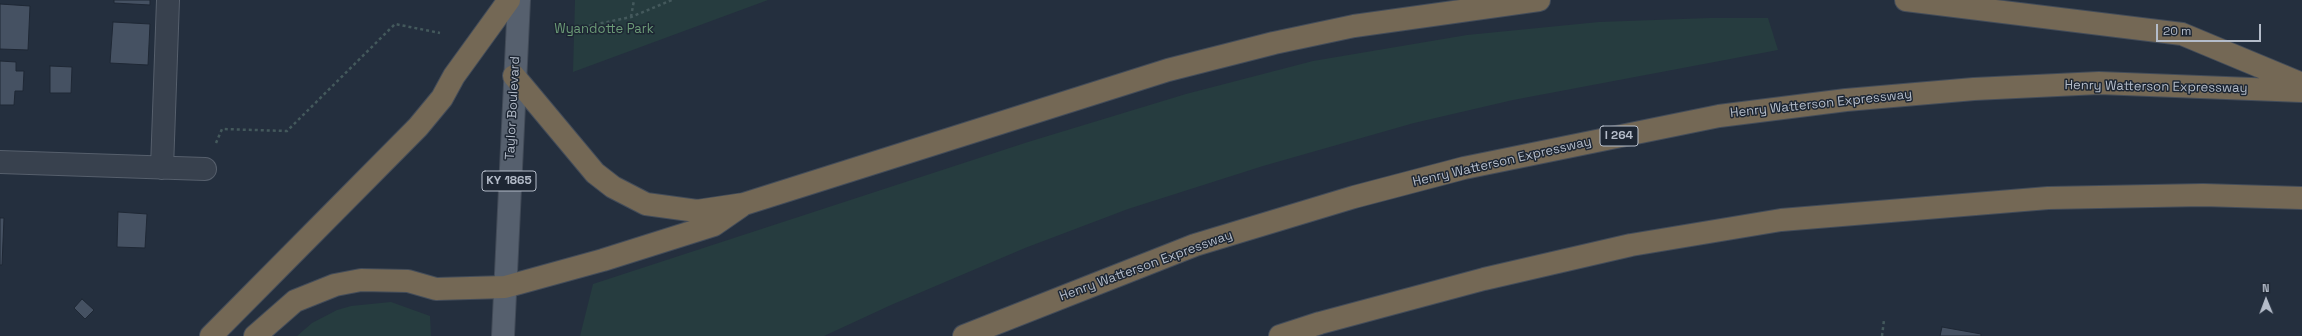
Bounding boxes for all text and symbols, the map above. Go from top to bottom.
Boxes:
scale bar [2158,16,2263,42]
park label: Wyandotte Park [554,21,654,37]
text: 20 m [2163,23,2191,39]
street label: Taylor Boulevard [502,56,524,160]
street label: Henry Watterson Expressway [2064,78,2248,96]
street label: Henry Watterson Expressway [1729,87,1913,121]
road number: I 264 [1600,126,1638,146]
street label: Henry Watterson Expressway [1411,134,1593,190]
road number: KY 1865 [482,171,536,191]
street label: Henry Watterson Expressway [1057,227,1235,305]
north arrow [2246,280,2286,320]
text: N [2262,281,2270,295]

